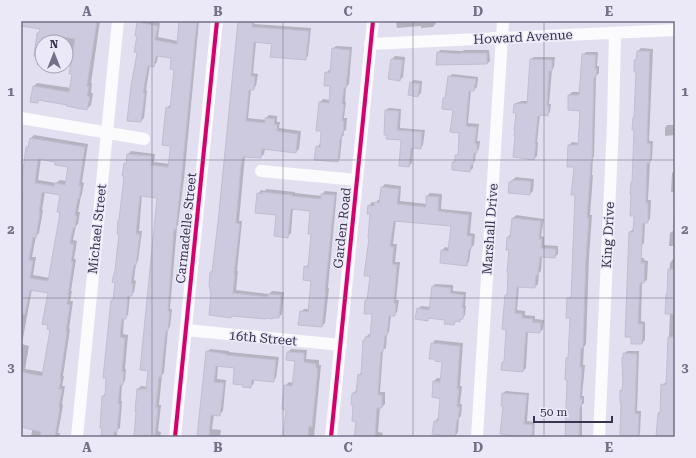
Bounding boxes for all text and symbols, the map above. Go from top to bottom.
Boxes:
text: A [82,4,92,19]
text: B [213,4,223,19]
text: C [343,4,353,19]
text: D [473,4,483,19]
text: E [605,4,613,19]
street label: Howard Avenue [473,27,573,47]
north arrow [34,34,74,74]
text: N [50,38,59,51]
text: 1 [7,84,15,99]
text: 1 [681,84,689,99]
street label: Carmadelle Street [173,172,199,284]
street label: Michael Street [85,183,109,275]
street label: Marshall Drive [479,183,501,275]
street label: Garden Road [330,186,354,269]
street label: King Drive [599,201,617,269]
text: 2 [7,222,15,237]
text: 2 [681,222,689,237]
street label: 16th Street [228,328,298,348]
text: 3 [7,360,15,375]
text: 3 [681,360,689,375]
scale bar [534,398,612,424]
text: 50 m [540,405,567,419]
text: A [82,440,92,455]
text: B [213,440,223,455]
text: C [343,440,353,455]
text: D [473,440,483,455]
text: E [605,440,613,455]

